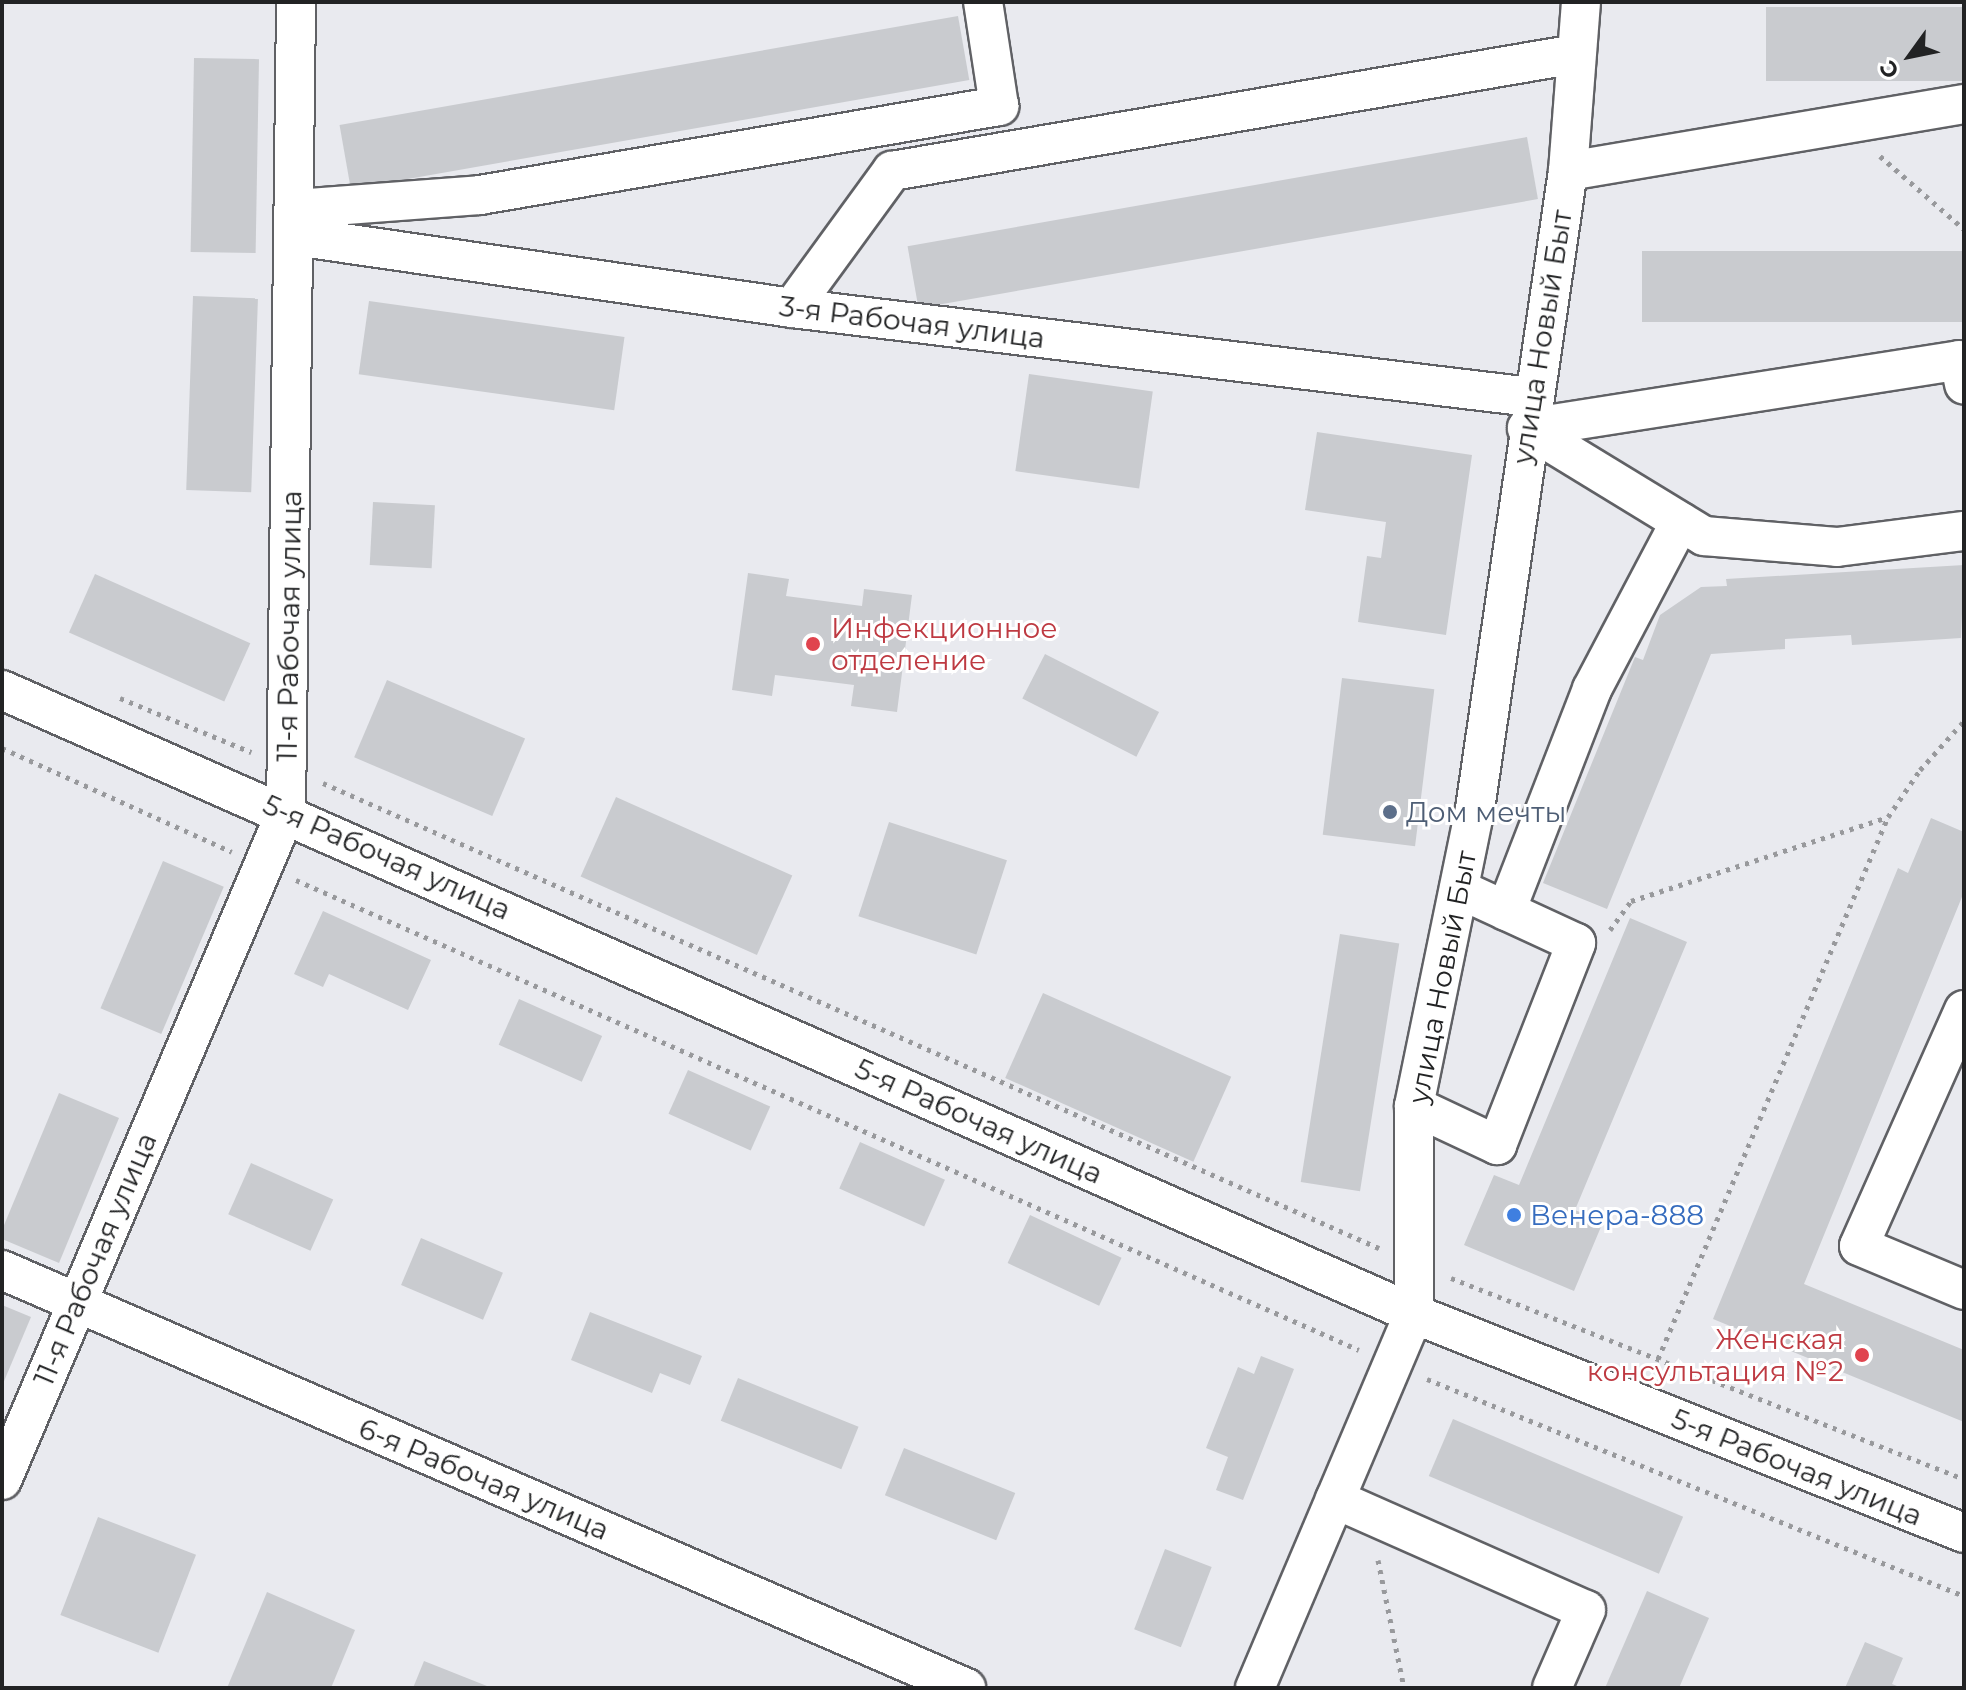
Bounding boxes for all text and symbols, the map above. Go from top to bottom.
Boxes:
north arrow [1870,16,1950,96]
text: С [1874,55,1905,83]
street label: улица Новый Быт [1505,208,1579,466]
street label: 3-я Рабочая улица [777,289,1047,355]
street label: 11-я Рабочая улица [270,490,308,762]
place label: Инфекционное отделение [831,611,1058,677]
marker: Инфекционное отделение [802,633,824,655]
street label: 5-я Рабочая улица [258,787,516,927]
place label: Дом мечты [1406,795,1566,829]
marker: Дом мечты [1381,803,1399,821]
street label: улица Новый Быт [1401,848,1483,1106]
street label: 5-я Рабочая улица [850,1051,1108,1191]
street label: 11-я Рабочая улица [27,1128,163,1390]
place label: Венера-888 [1530,1198,1704,1232]
marker: Венера-888 [1505,1206,1523,1224]
place label: Женская консультация №2 [1587,1322,1844,1388]
marker: Женская консультация №2 [1851,1344,1873,1366]
street label: 5-я Рабочая улица [1667,1401,1927,1533]
street label: 6-я Рабочая улица [354,1411,614,1547]

